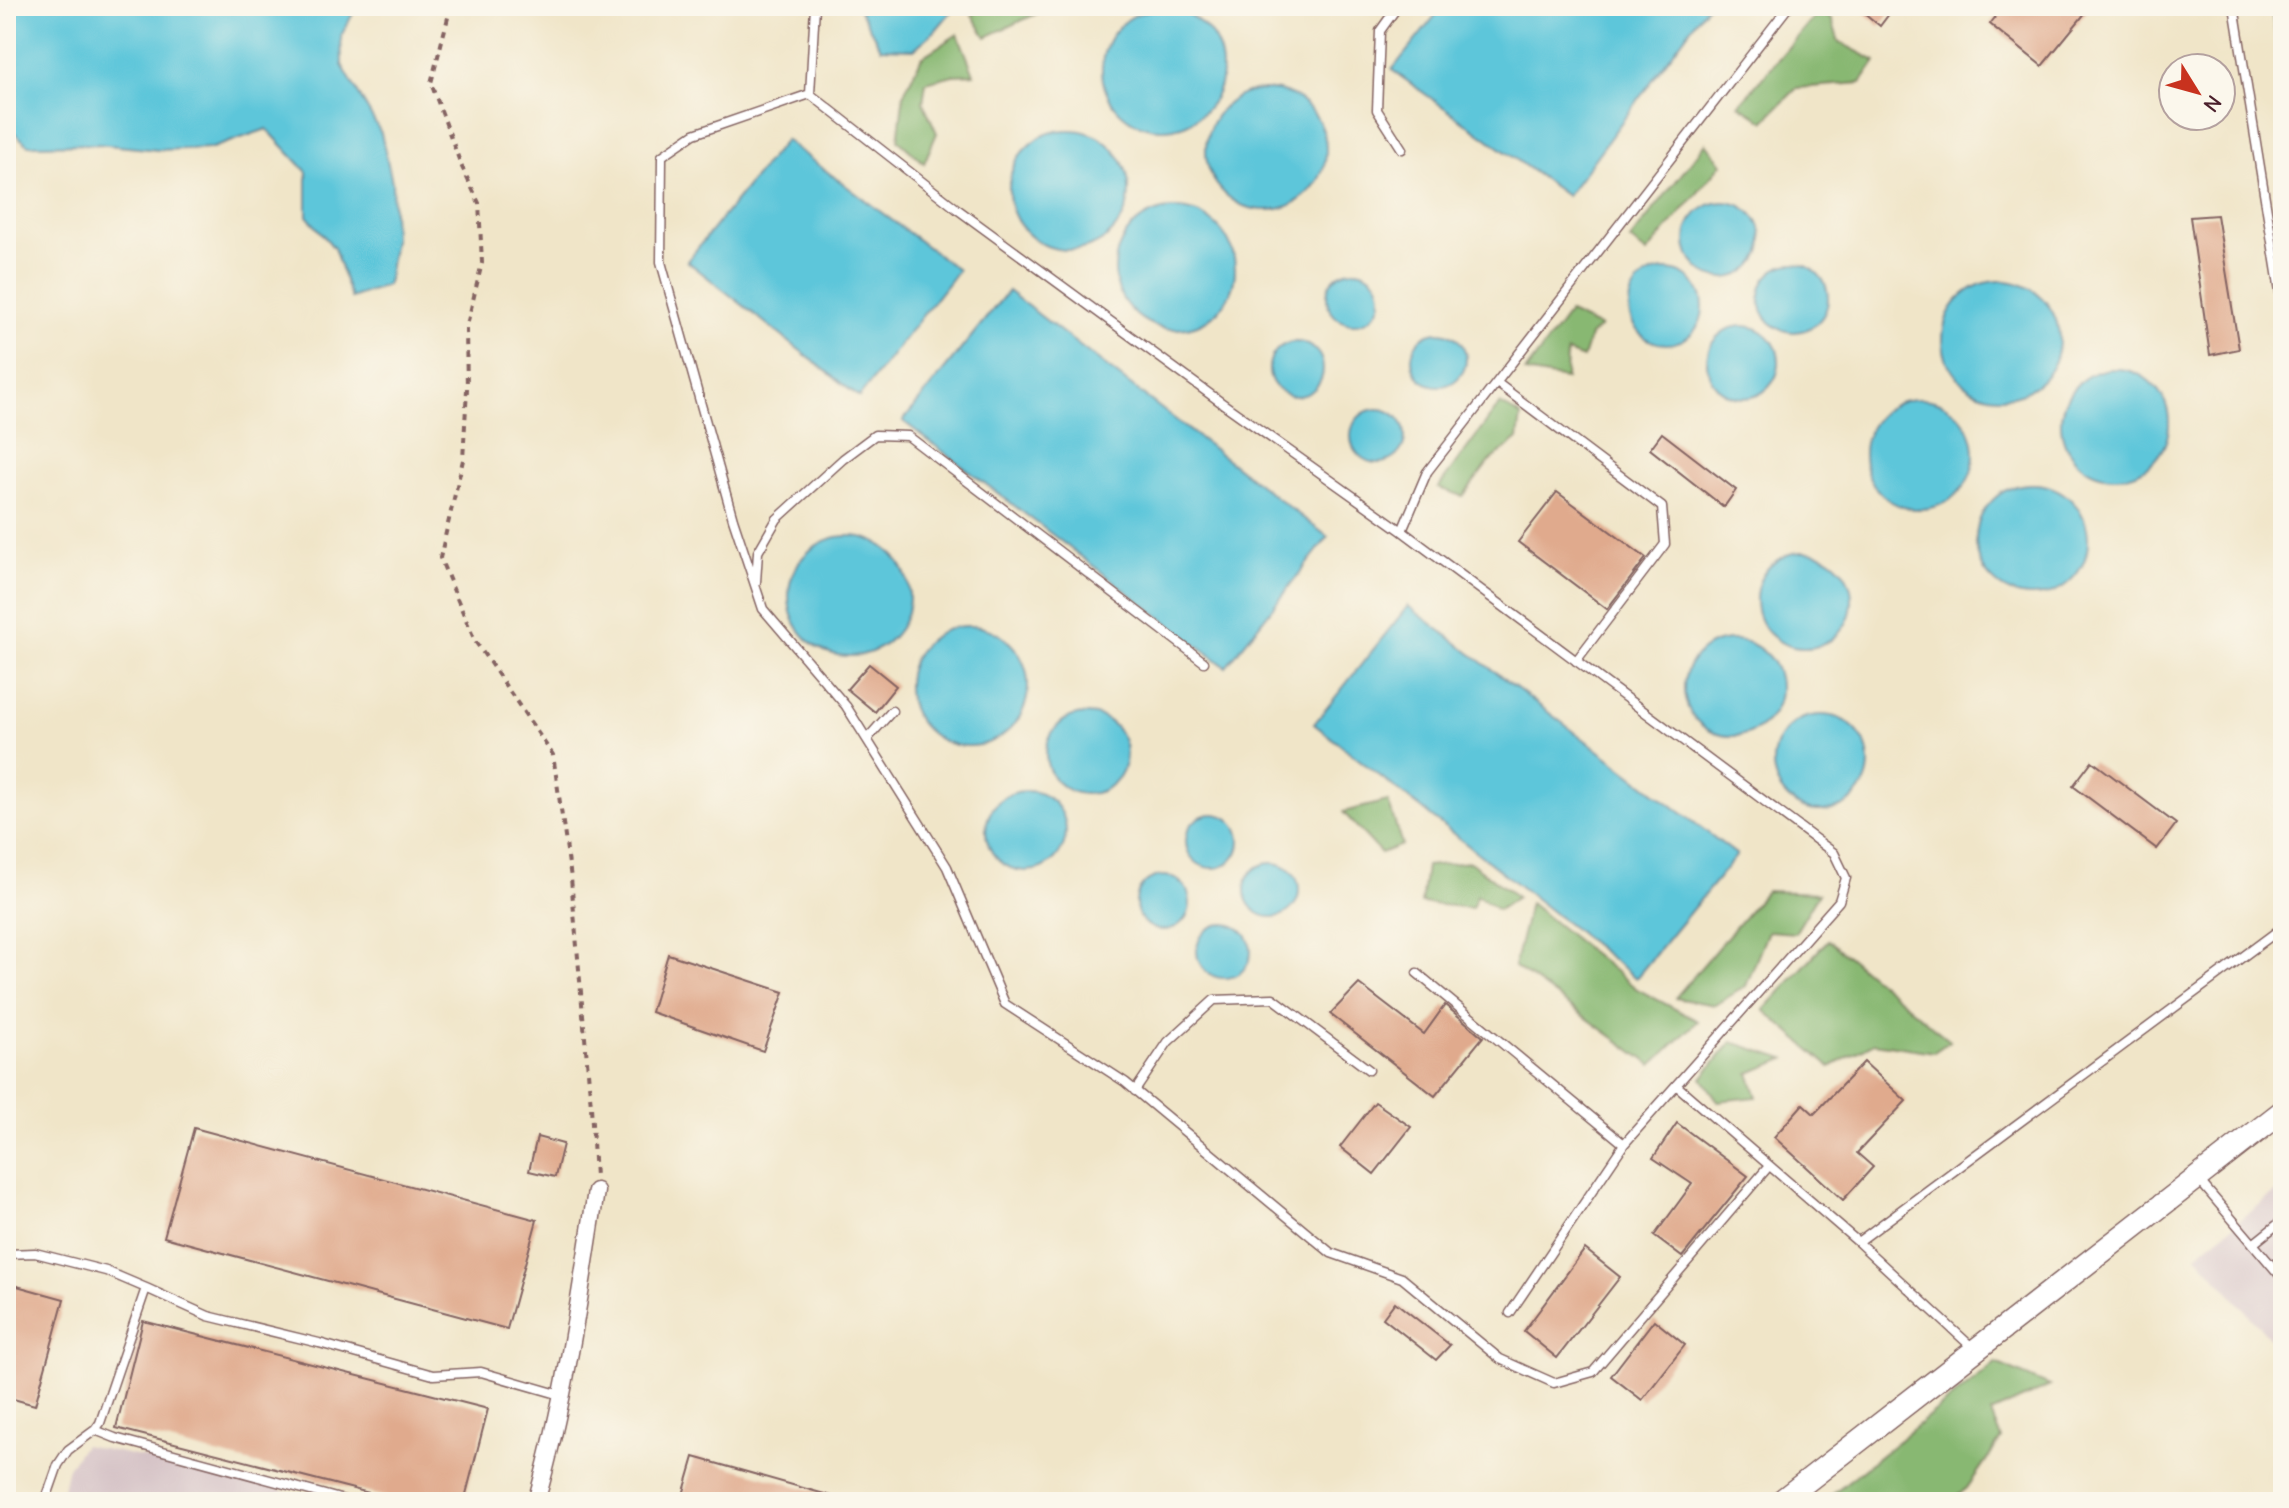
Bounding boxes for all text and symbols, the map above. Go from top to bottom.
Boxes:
north arrow [2157,52,2237,132]
text: N [2197,90,2227,117]

